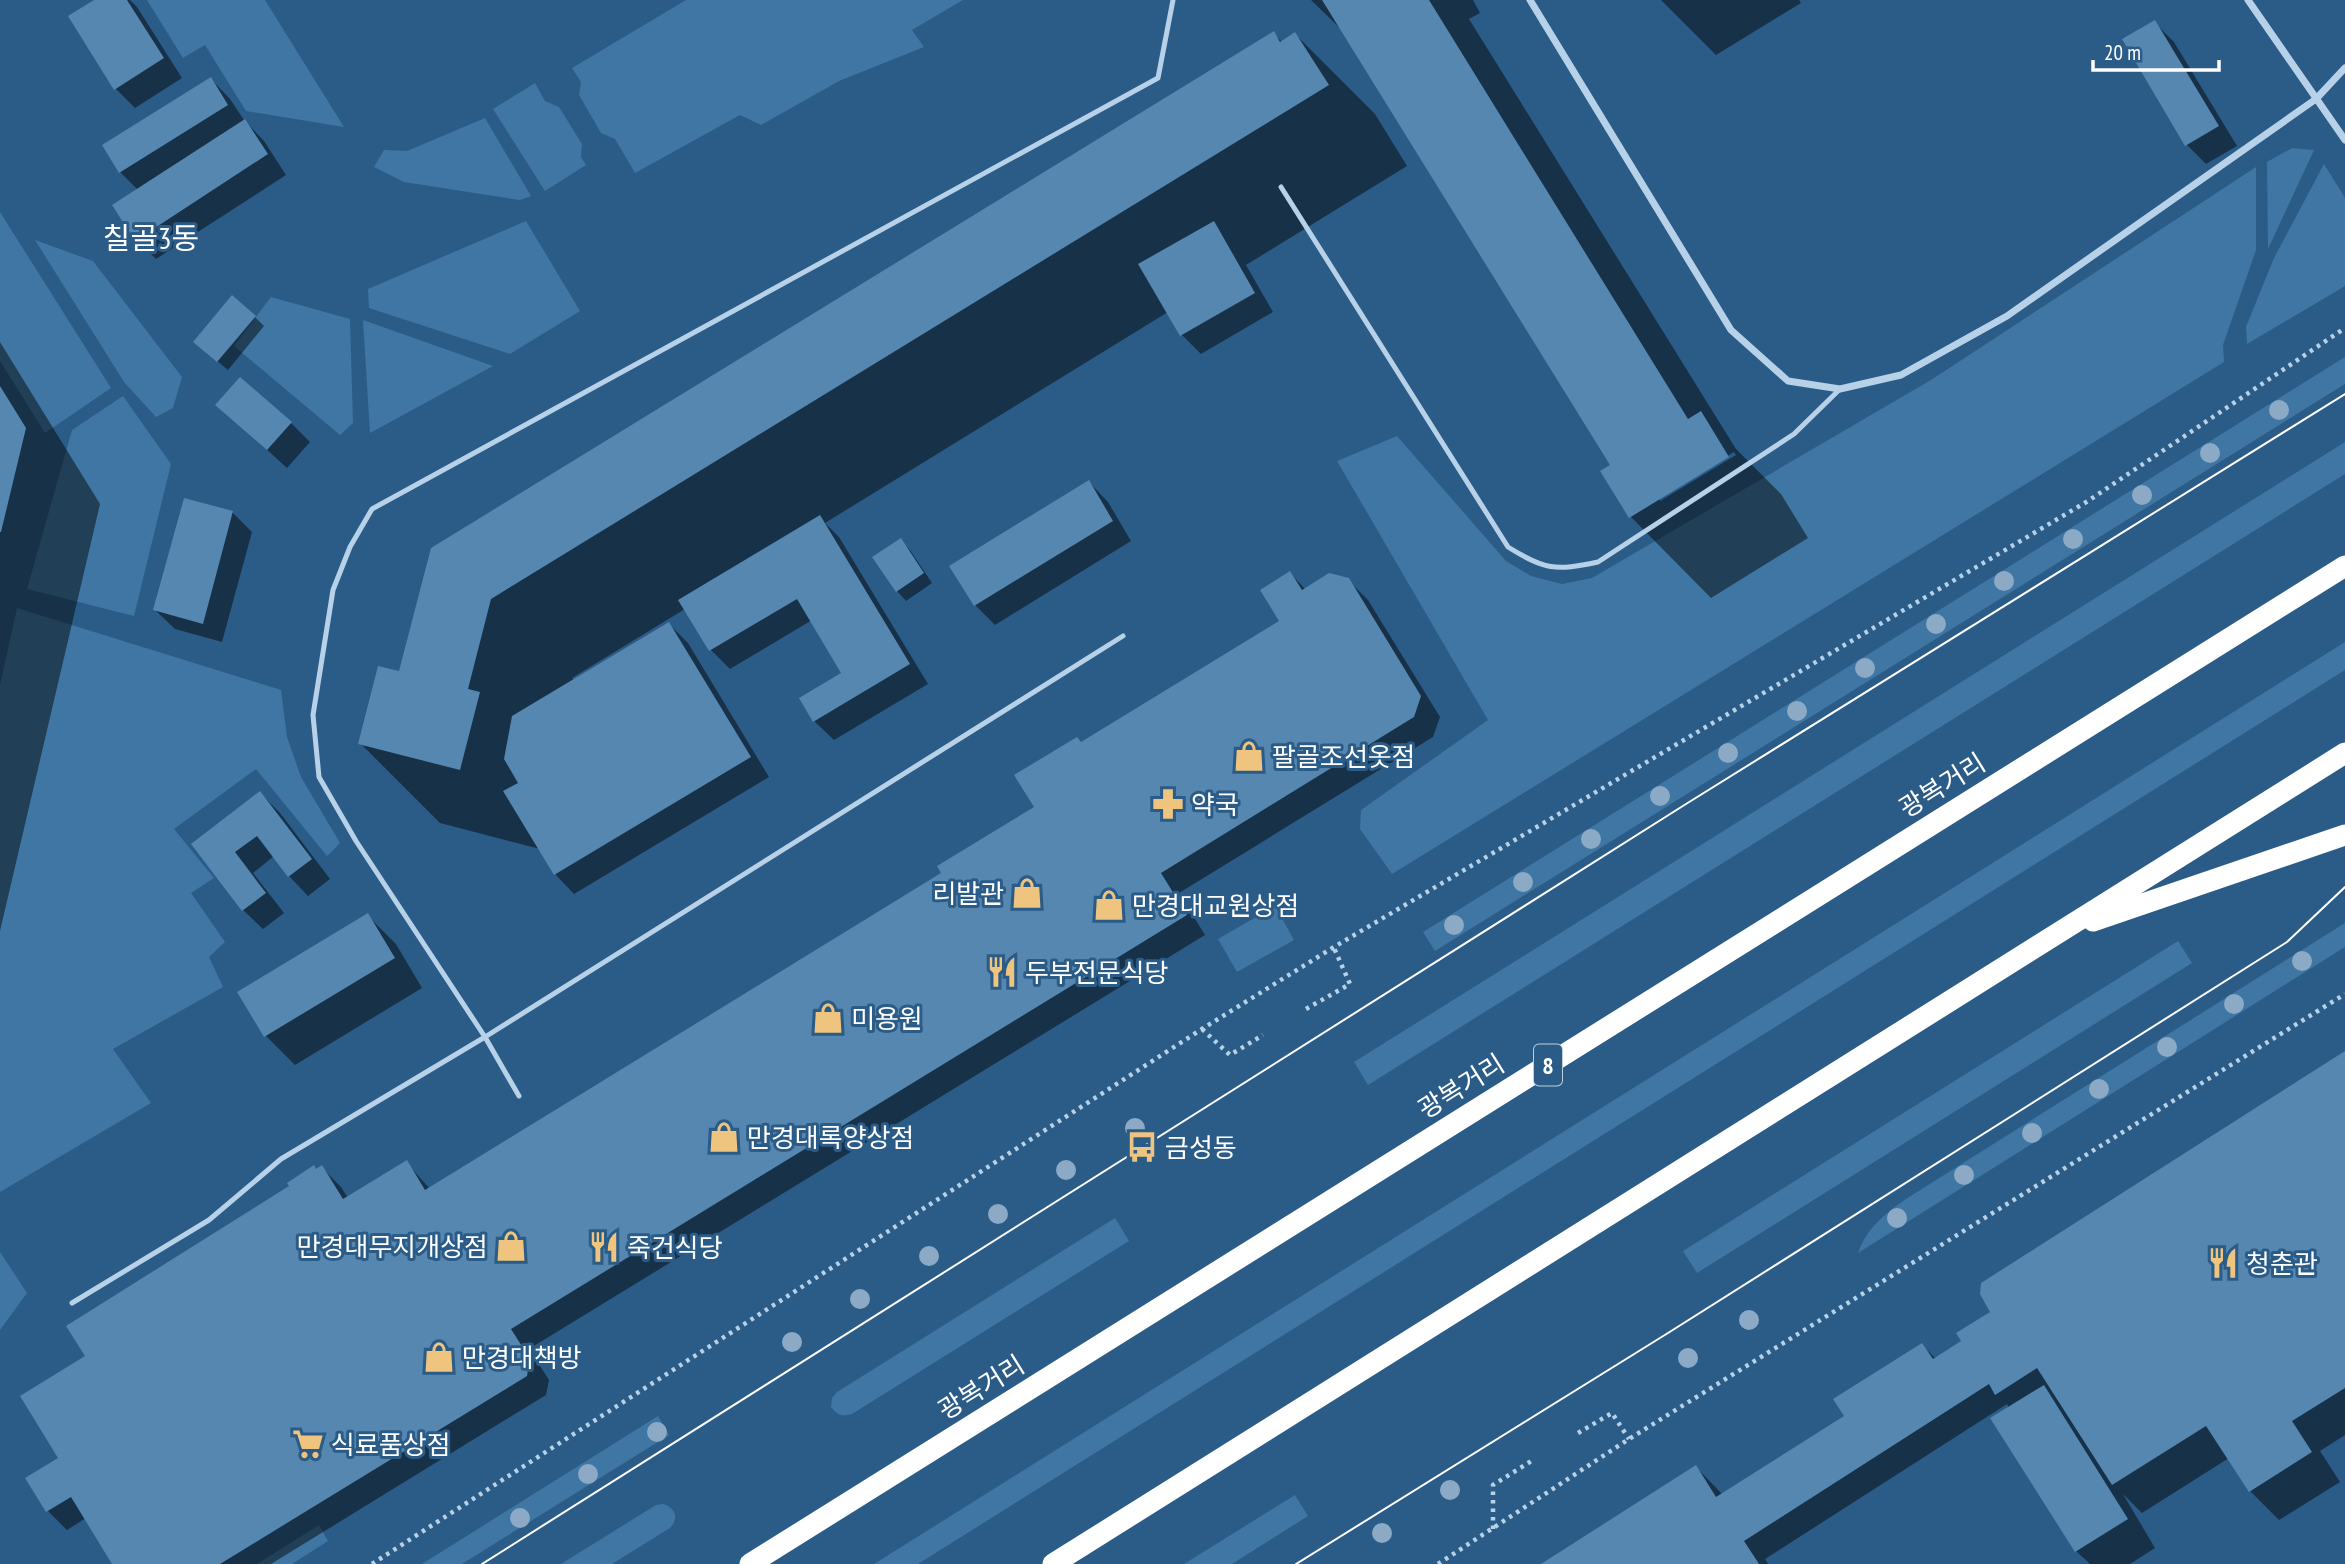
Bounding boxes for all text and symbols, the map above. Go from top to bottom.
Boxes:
scale bar [2093,28,2219,72]
text: 20 m [2104,39,2141,66]
district label: 칠골3동 [103,218,199,257]
shop icon: 팔골조선옷점 [1232,739,1266,773]
place label: 팔골조선옷점 [1272,740,1416,773]
street label: 광복거리 [1893,746,1991,824]
pharmacy icon: 약국 [1151,787,1185,821]
place label: 약국 [1191,788,1239,821]
shop icon: 리발관 [1010,876,1044,910]
place label: 리발관 [932,877,1004,910]
shop icon: 만경대교원상점 [1092,888,1126,922]
place label: 만경대교원상점 [1132,889,1299,922]
restaurant icon: 두부전문식당 [985,955,1019,989]
place label: 두부전문식당 [1025,956,1169,989]
shop icon: 미용원 [811,1001,845,1035]
place label: 미용원 [851,1002,923,1035]
road number: 8 [1534,1044,1562,1086]
street label: 광복거리 [1412,1047,1510,1125]
shop icon: 만경대록양상점 [707,1120,741,1154]
place label: 만경대록양상점 [747,1121,914,1154]
bus stop icon: 금성동 [1125,1130,1159,1164]
place label: 금성동 [1165,1131,1237,1164]
shop icon: 만경대무지개상점 [494,1229,528,1263]
place label: 만경대무지개상점 [297,1230,488,1263]
restaurant icon: 죽건식당 [587,1230,621,1264]
place label: 죽건식당 [627,1231,723,1264]
restaurant icon: 청춘관 [2206,1246,2240,1280]
place label: 청춘관 [2246,1247,2318,1280]
shop icon: 만경대책방 [422,1340,456,1374]
place label: 만경대책방 [462,1341,582,1374]
street label: 광복거리 [932,1348,1030,1426]
supermarket icon: 식료품상점 [291,1427,325,1461]
place label: 식료품상점 [331,1428,451,1461]

